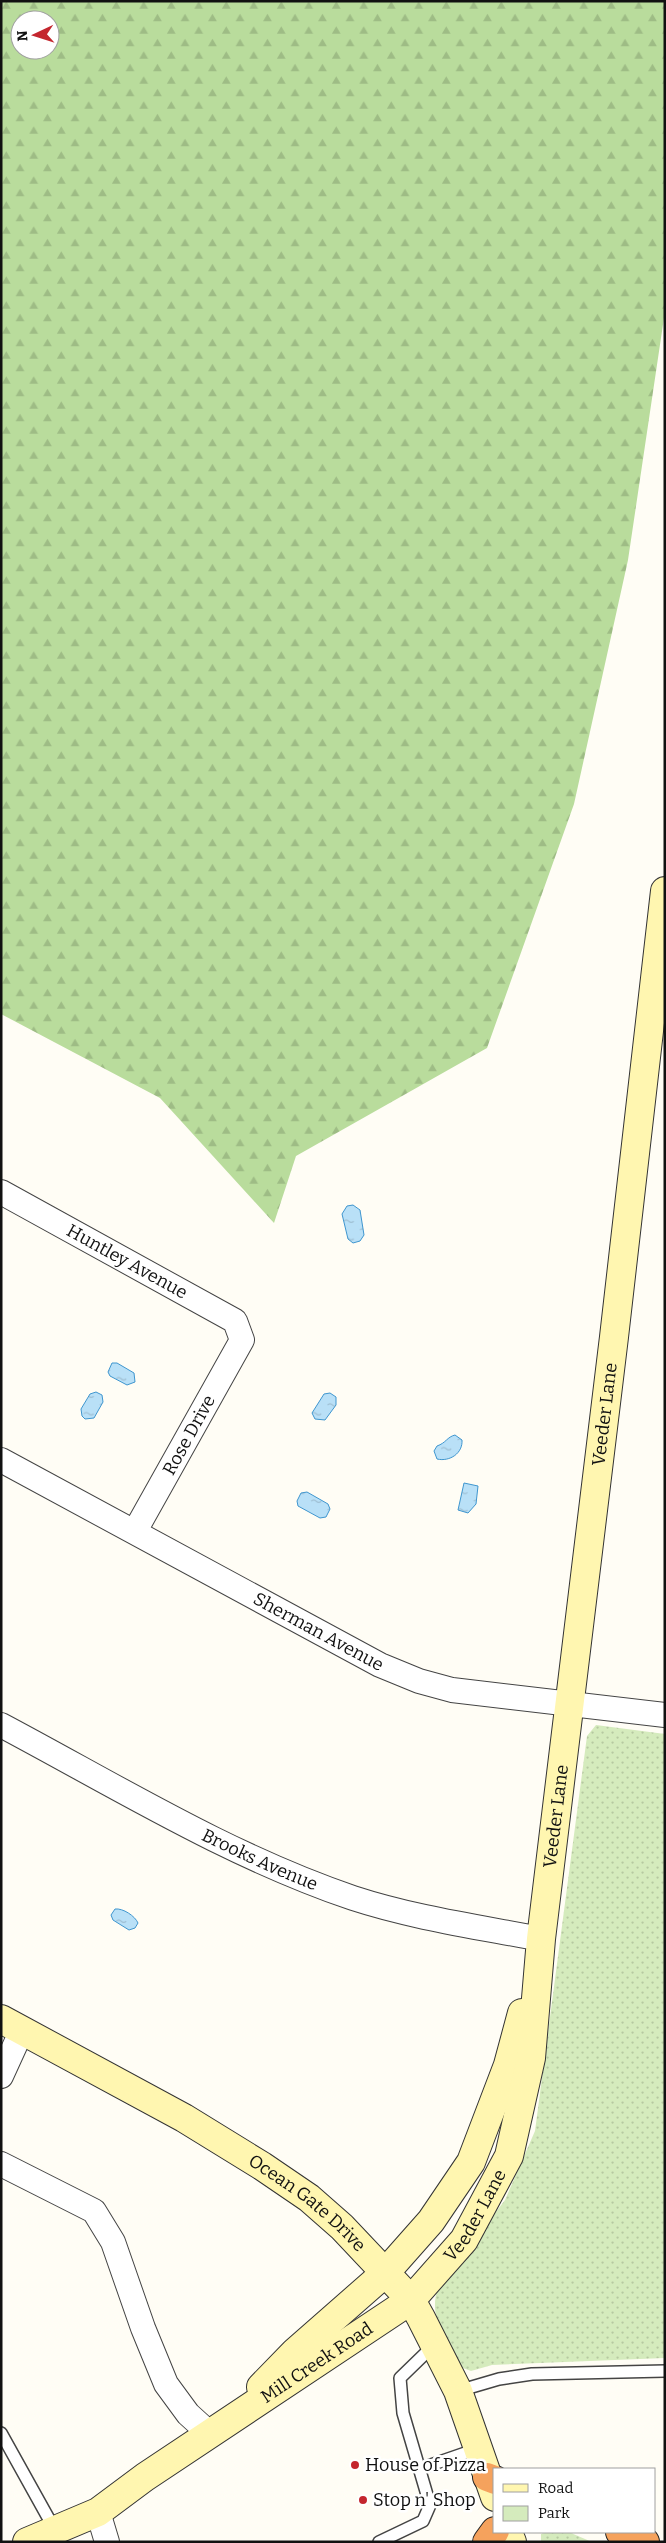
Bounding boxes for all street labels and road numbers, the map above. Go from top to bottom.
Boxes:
street label: Huntley Avenue [63,1219,191,1304]
street label: Veeder Lane [587,1361,622,1467]
street label: Rose Drive [158,1391,220,1479]
street label: Sherman Avenue [250,1588,388,1676]
street label: Veeder Lane [539,1763,573,1869]
street label: Brooks Avenue [198,1824,321,1895]
street label: Ocean Gate Drive [245,2149,370,2256]
street label: Veeder Lane [439,2165,511,2266]
street label: Mill Creek Road [257,2317,377,2408]

